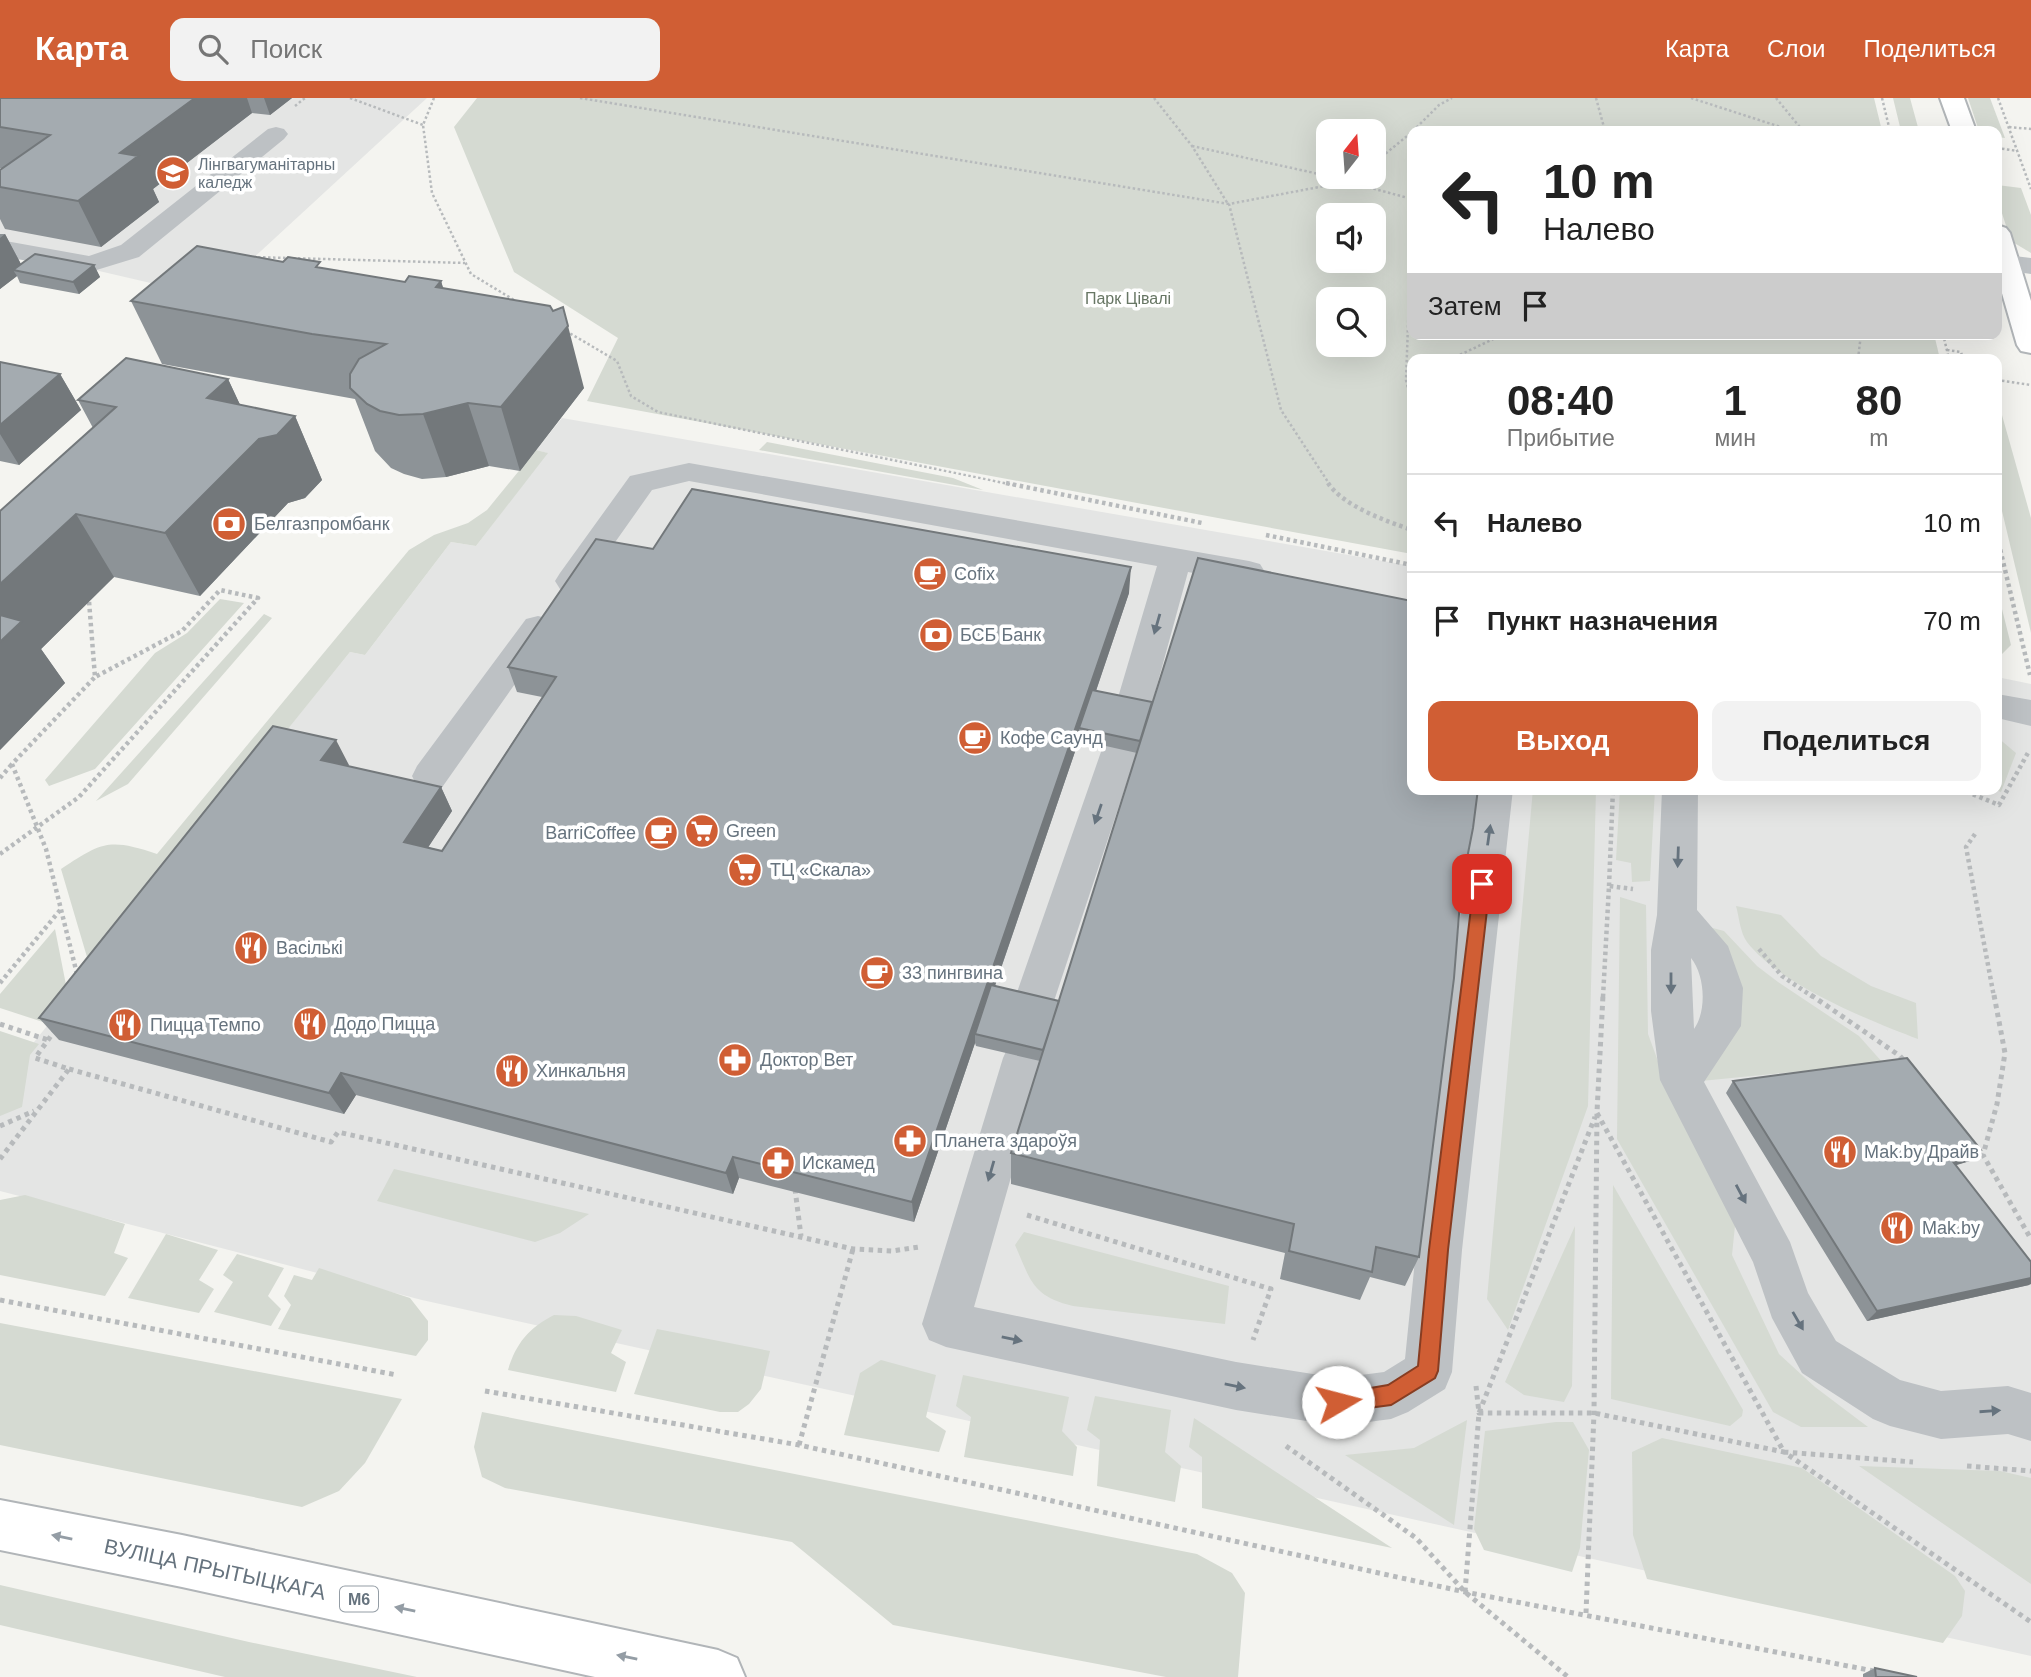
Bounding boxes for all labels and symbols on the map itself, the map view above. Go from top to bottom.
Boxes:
north arrow [1316,119,1386,189]
school or university icon: Лінгвагуманітарны каледж [154,154,192,192]
place label: Лінгвагуманітарны каледж [198,156,335,191]
park label: Парк Цівалі [1085,290,1171,307]
bank icon: Белгазпромбанк [210,505,248,543]
place label: Белгазпромбанк [254,514,390,534]
cafe icon: Cofix [911,555,949,593]
place label: Cofix [954,564,995,584]
one-way arrow [1151,614,1161,635]
bank icon: БСБ Банк [917,616,955,654]
place label: БСБ Банк [960,625,1041,645]
cafe icon: Кофе Саунд [956,719,994,757]
place label: Кофе Саунд [1000,728,1103,748]
one-way arrow [1092,803,1103,824]
supermarket icon: Green [683,812,721,850]
cafe icon: BarriCoffee [642,814,680,852]
place label: Green [726,821,776,841]
place label: BarriCoffee [545,823,636,843]
one-way arrow [1484,823,1495,845]
one-way arrow [1672,847,1683,869]
supermarket icon: ТЦ «Скала» [726,851,764,889]
pin [1452,854,1512,914]
place label: ТЦ «Скала» [770,860,871,880]
restaurant icon: Васількі [232,929,270,967]
place label: Васількі [276,938,343,958]
cafe icon: 33 пингвина [858,954,896,992]
place label: 33 пингвина [902,963,1004,983]
one-way arrow [1665,972,1677,994]
restaurant icon: Додо Пицца [291,1005,329,1043]
restaurant icon: Пицца Темпо [106,1006,144,1044]
place label: Додо Пицца [334,1014,436,1034]
place label: Пицца Темпо [150,1015,261,1035]
pharmacy icon: Доктор Вет [716,1041,754,1079]
place label: Доктор Вет [760,1050,853,1070]
restaurant icon: Хинкальня [493,1052,531,1090]
place label: Хинкальня [536,1061,626,1081]
pharmacy icon: Планета здароўя [891,1122,929,1160]
place label: Планета здароўя [934,1131,1077,1151]
restaurant icon: Маk.by Драйв [1821,1133,1859,1171]
place label: Маk.by Драйв [1864,1142,1979,1162]
pharmacy icon: Искамед [759,1144,797,1182]
place label: Искамед [802,1153,875,1173]
one-way arrow [985,1161,995,1182]
one-way arrow [1735,1185,1747,1204]
restaurant icon: Mak.by [1878,1209,1916,1247]
place label: Mak.by [1922,1218,1980,1238]
one-way arrow [1792,1311,1804,1330]
one-way arrow [1002,1333,1024,1344]
position arrow [1301,1365,1375,1439]
one-way arrow [1224,1380,1246,1391]
one-way arrow [1979,1406,2001,1417]
one-way arrow [51,1531,73,1542]
street label: ВУЛІЦА ПРЫТЫЦКАГА [102,1534,328,1604]
road number: М6 [340,1586,378,1611]
one-way arrow [394,1604,416,1615]
one-way arrow [616,1652,638,1663]

